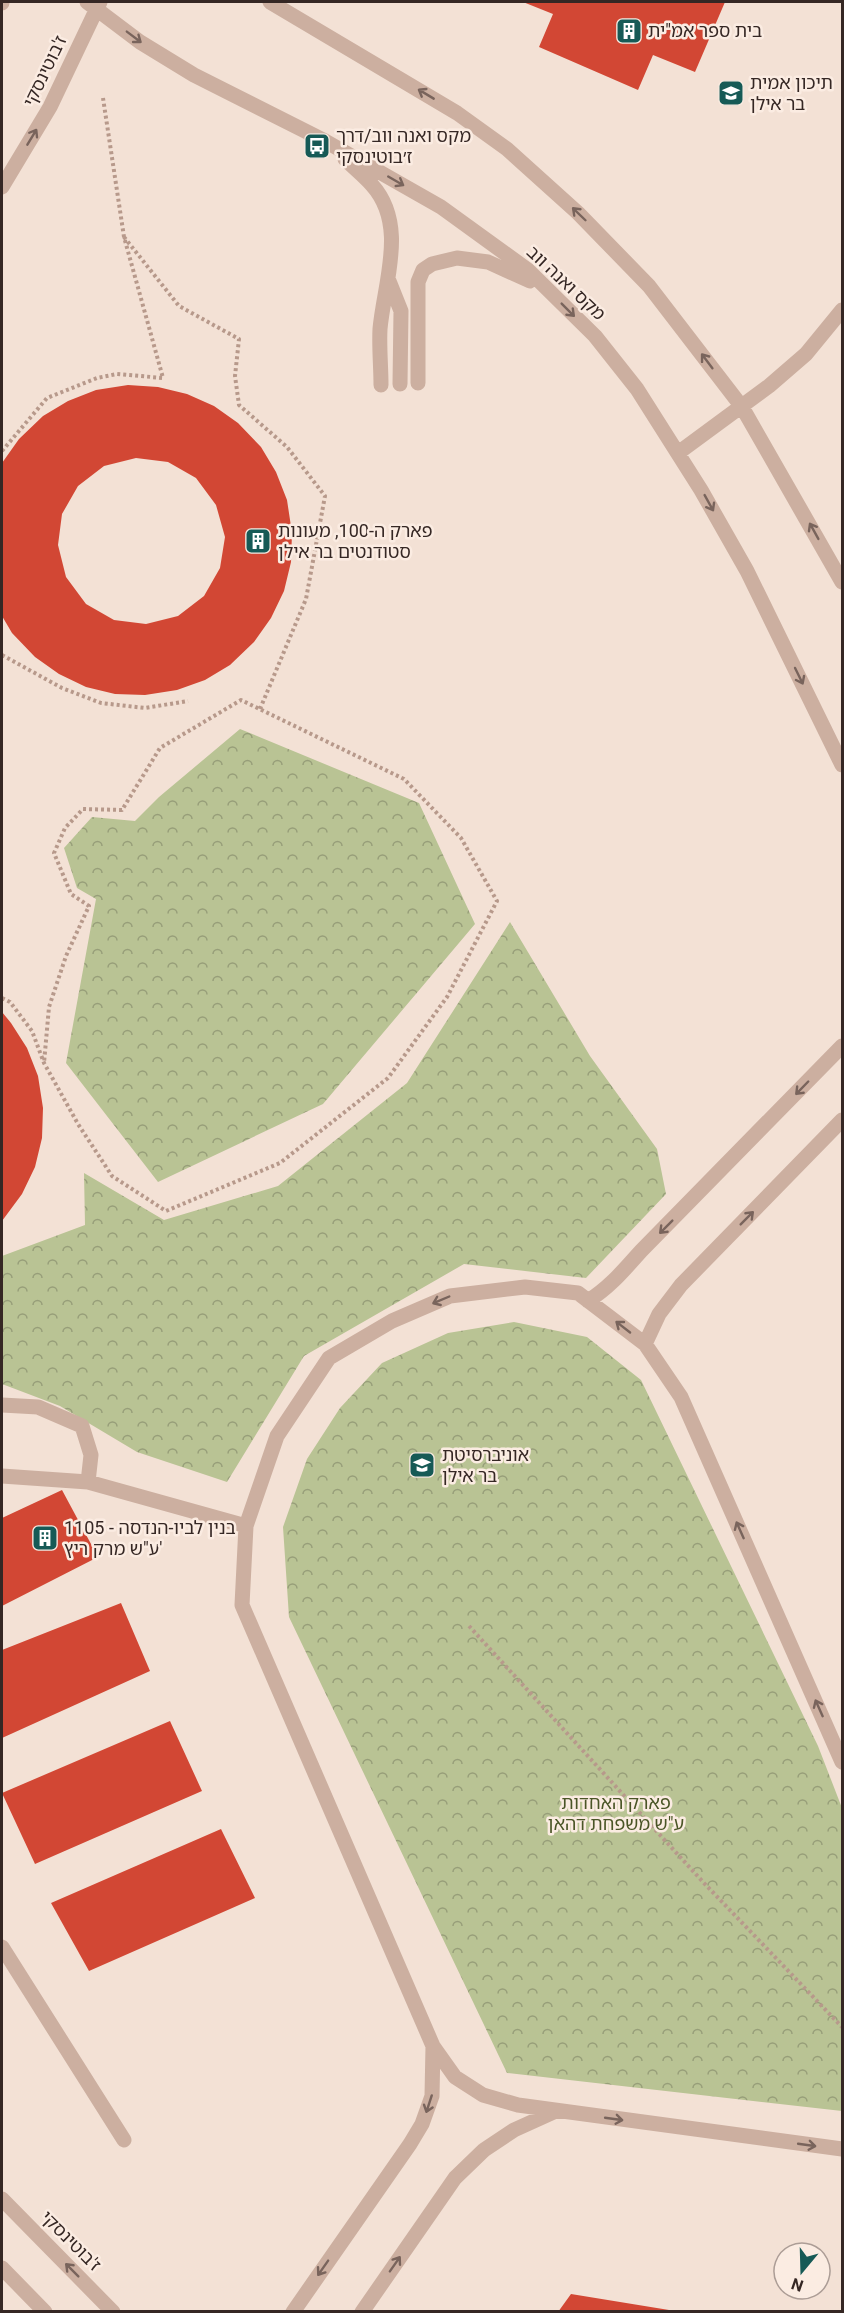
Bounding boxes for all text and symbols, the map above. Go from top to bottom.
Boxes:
building icon: בית ספר אמ"ית [614,16,644,46]
place label: בית ספר אמ"ית [648,20,762,41]
one-way arrow [125,31,141,44]
street label: ז'בוטינסקי [18,32,71,110]
place label: תיכון אמית בר אילן [750,72,833,114]
school or university icon: תיכון אמית בר אילן [716,78,746,108]
one-way arrow [418,88,435,100]
place label: מקס ואנה ווב/דרך ז׳בוטינסקי [336,125,471,167]
one-way arrow [26,129,38,146]
bus stop icon: מקס ואנה ווב/דרך ז׳בוטינסקי [302,131,332,161]
one-way arrow [388,176,405,188]
one-way arrow [571,207,586,221]
street label: מקס ואנה ווב [523,241,610,324]
one-way arrow [561,303,576,318]
one-way arrow [700,353,713,369]
one-way arrow [703,494,715,511]
place label: פארק ה-100, מעונות סטודנטים בר אילן [278,520,433,562]
one-way arrow [808,522,819,540]
building icon: פארק ה-100, מעונות סטודנטים בר אילן [243,526,273,556]
one-way arrow [793,666,805,684]
one-way arrow [794,1080,809,1095]
one-way arrow [739,1210,754,1225]
one-way arrow [658,1220,673,1235]
one-way arrow [433,1295,451,1306]
one-way arrow [615,1321,631,1334]
place label: אוניברסיטת בר אילן [442,1444,529,1486]
school or university icon: אוניברסיטת בר אילן [407,1450,437,1480]
place label: 1105 - בנין לביו-הנדסה ע"ש מרק ריץ' [64,1517,236,1559]
one-way arrow [734,1521,745,1539]
building icon: 1105 - בנין לביו-הנדסה ע"ש מרק ריץ' [30,1523,60,1553]
one-way arrow [813,1700,824,1718]
park label: פארק האחדות ע"ש משפחת דהאן [548,1792,684,1834]
one-way arrow [422,2094,433,2113]
one-way arrow [604,2113,624,2124]
one-way arrow [797,2139,817,2150]
street label: ז'בוטינסקי [37,2206,106,2275]
north arrow [772,2241,832,2301]
one-way arrow [389,2256,401,2272]
one-way arrow [317,2259,329,2275]
one-way arrow [65,2262,79,2277]
text: N [789,2274,806,2296]

